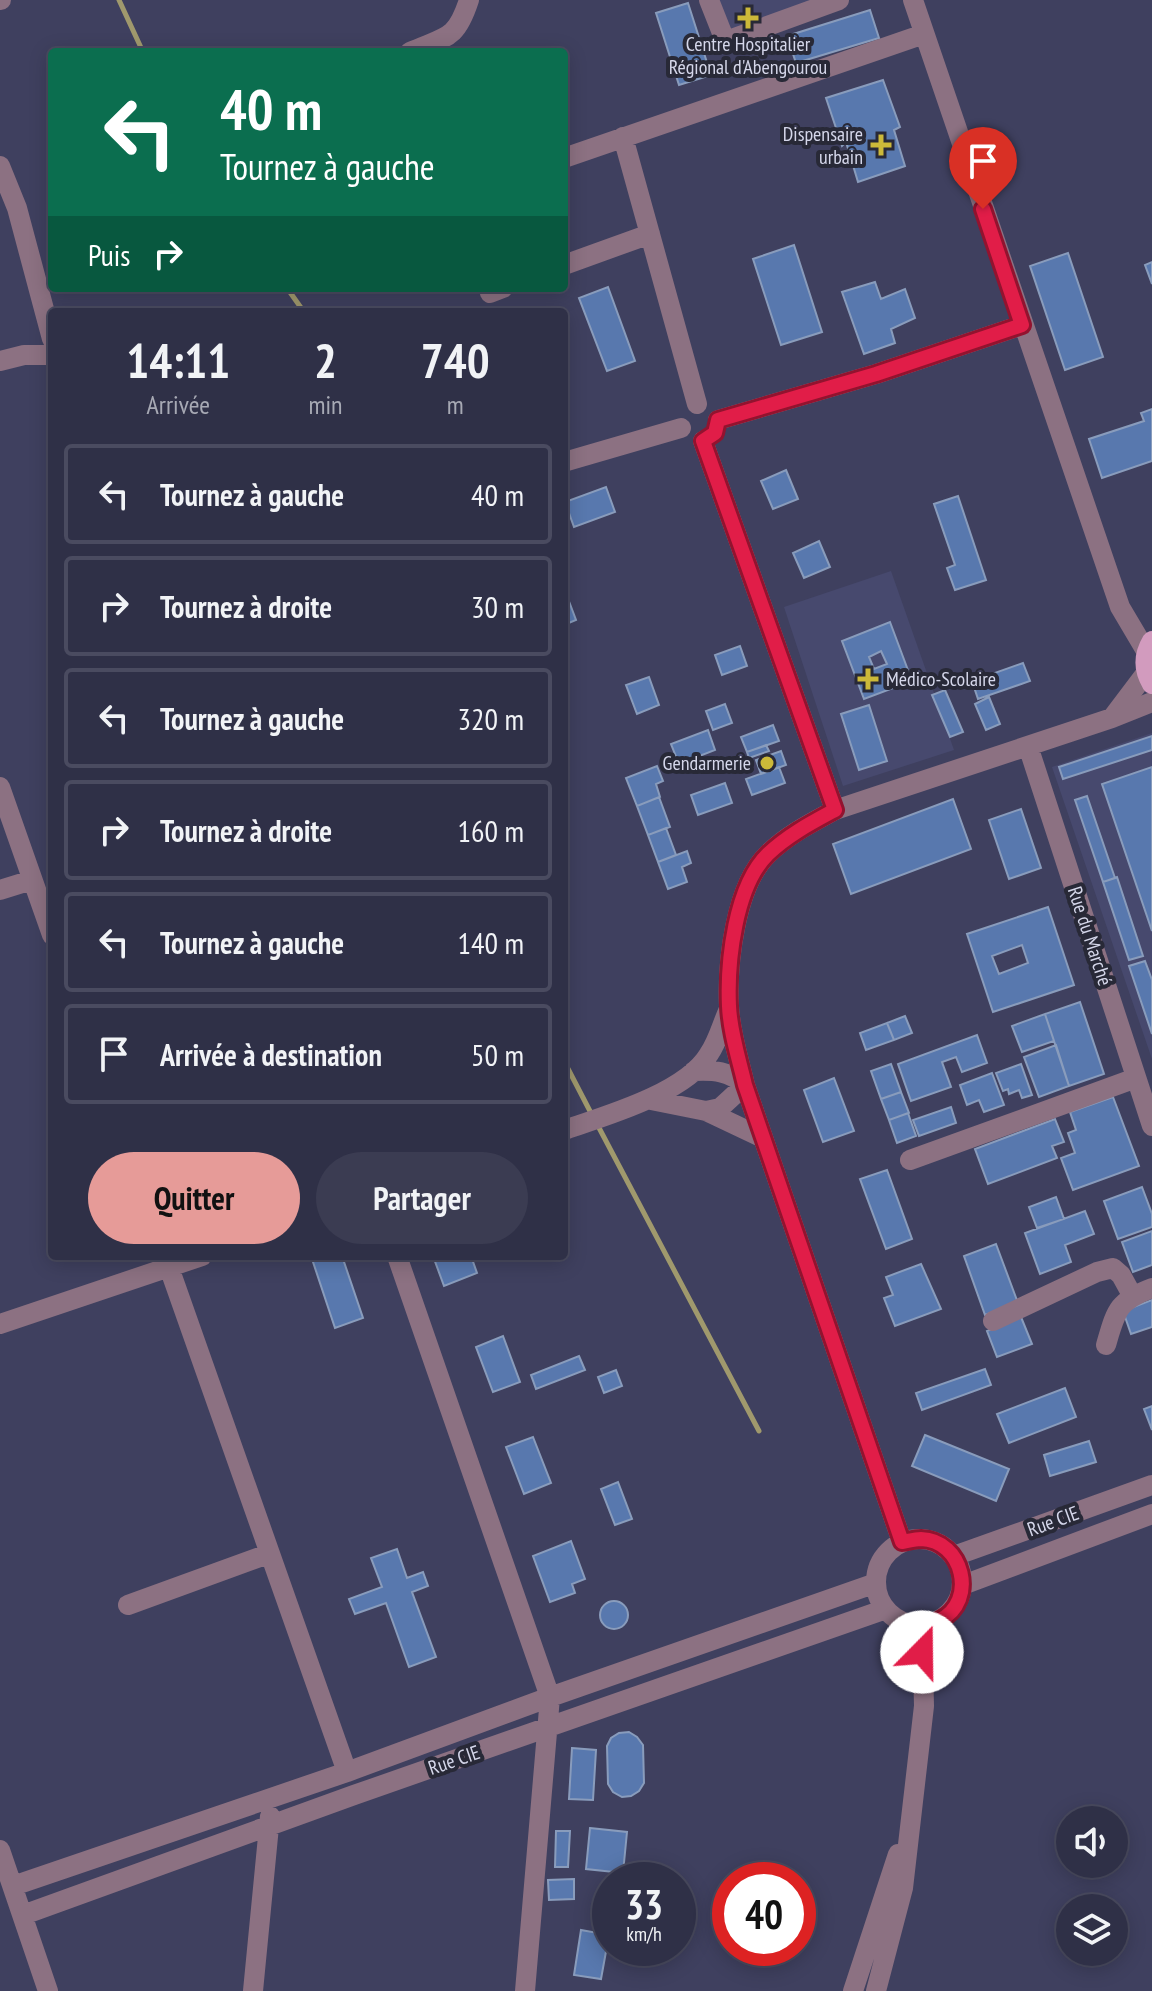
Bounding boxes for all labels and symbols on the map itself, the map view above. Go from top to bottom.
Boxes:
marker: Centre Hospitalier Régional d'Abengourou [737,7,759,29]
place label: Centre Hospitalier Régional d'Abengourou [669,31,827,80]
place label: Dispensaire urbain [783,121,863,170]
pin [949,127,1017,209]
marker: Dispensaire urbain [870,134,892,156]
place label: Médico-Scolaire [886,666,996,692]
marker: Médico-Scolaire [857,668,879,690]
place label: Gendarmerie [663,750,751,776]
marker: Gendarmerie [758,754,776,772]
street label: Rue du Marché [1062,883,1118,989]
street label: Rue CIE [1024,1500,1082,1542]
position arrow [880,1610,964,1694]
street label: Rue CIE [425,1739,483,1781]
speed limit sign: 40 [712,1862,816,1966]

